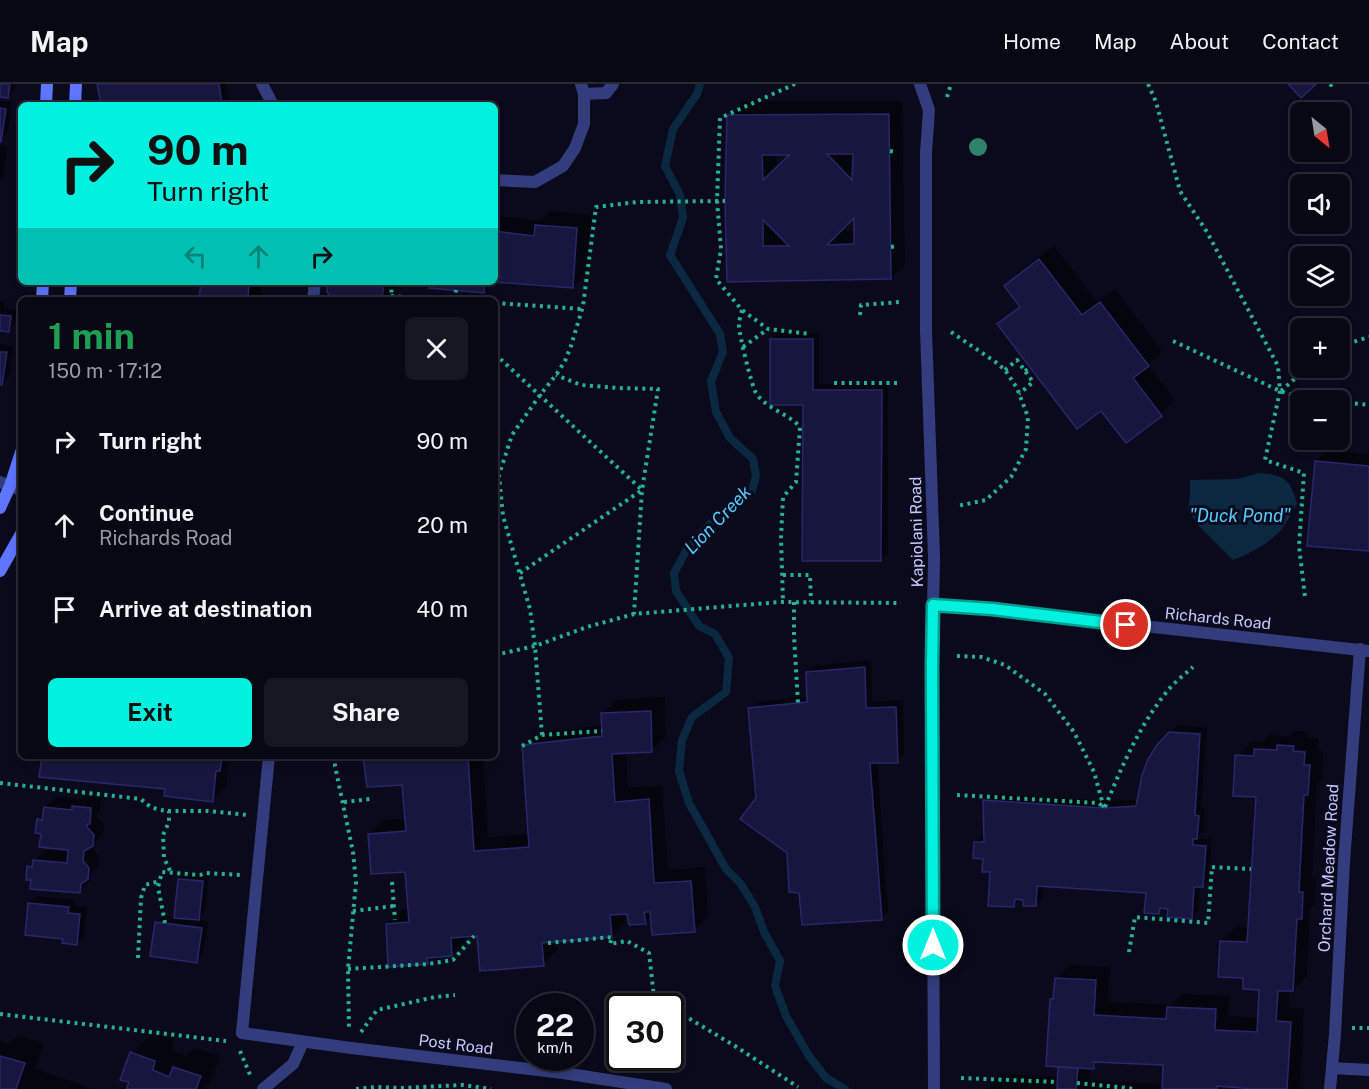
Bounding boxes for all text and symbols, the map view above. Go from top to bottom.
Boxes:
text: Map [30,25,89,58]
text: Home [1003,29,1061,54]
text: Map [1094,29,1137,54]
text: About [1170,29,1229,54]
text: Contact [1262,29,1339,54]
north arrow [1290,102,1350,162]
map controls [1290,102,1350,450]
text: 90 m [147,125,249,174]
icon: right [48,126,126,204]
button: sound [1290,174,1350,234]
text: Turn right [147,175,270,207]
icon: left [179,240,212,273]
icon: ahead [242,240,275,273]
icon: right [305,240,338,273]
button: layers [1290,246,1350,306]
text: 1 min [48,315,135,357]
button: close [405,317,468,380]
button: + [1290,318,1350,378]
text: 150 m · 17:12 [48,359,162,383]
button: − [1290,390,1350,450]
icon: right [48,425,81,458]
text: Turn right [99,428,202,454]
text: 90 m [417,428,468,454]
street label: Kapiolani Road [906,476,927,588]
water label: Lion Creek [680,481,755,558]
text: Continue [99,500,194,526]
water label: "Duck Pond" [1189,505,1291,526]
icon: ahead [48,509,81,542]
text: 20 m [417,512,468,538]
text: Richards Road [99,526,233,550]
icon: arrive [48,593,81,626]
text: Arrive at destination [99,596,312,622]
text: 40 m [416,596,468,622]
pin [1100,599,1151,650]
street label: Richards Road [1164,603,1272,634]
icon: arrive [1109,608,1142,641]
button: Exit [48,678,252,747]
button: Share [264,678,468,747]
street label: Orchard Meadow Road [1315,783,1342,953]
position arrow [901,913,965,977]
speed limit sign: 30 [606,993,684,1071]
text: 22 [536,1007,574,1043]
street label: Post Road [418,1030,494,1058]
text: km/h [537,1039,573,1056]

